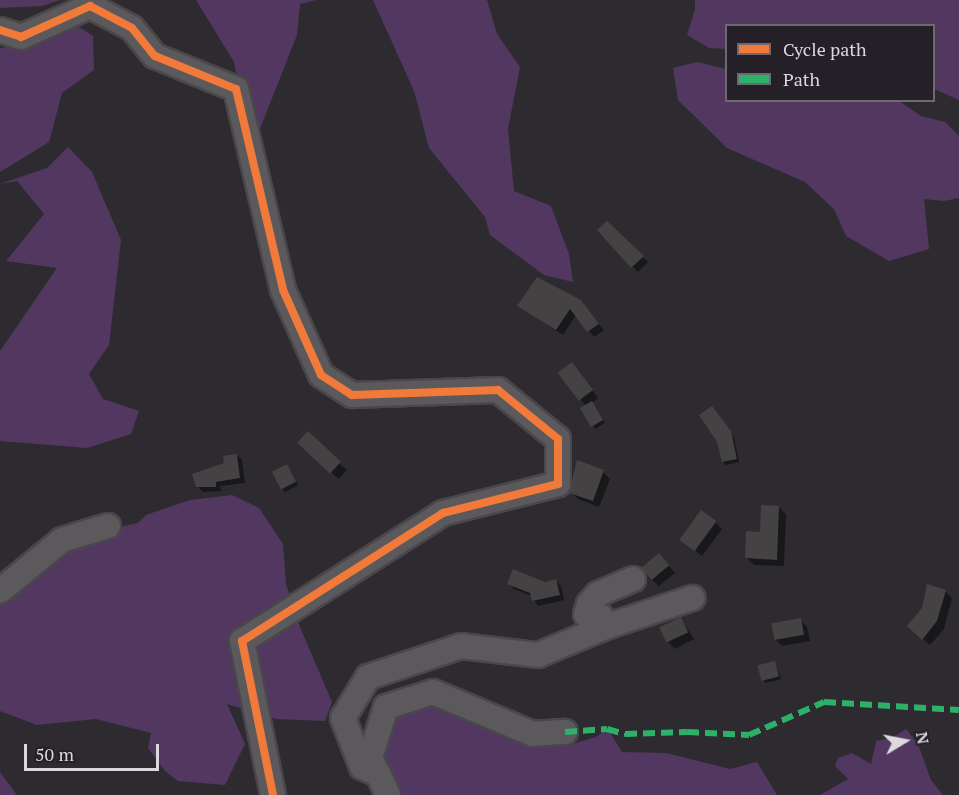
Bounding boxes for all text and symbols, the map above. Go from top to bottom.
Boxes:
legend [725,24,935,102]
text: Cycle path [783,37,867,61]
text: Path [783,67,820,91]
north arrow [875,711,935,771]
text: N [911,730,935,746]
scale bar [27,732,162,770]
text: 50 m [35,742,74,766]

